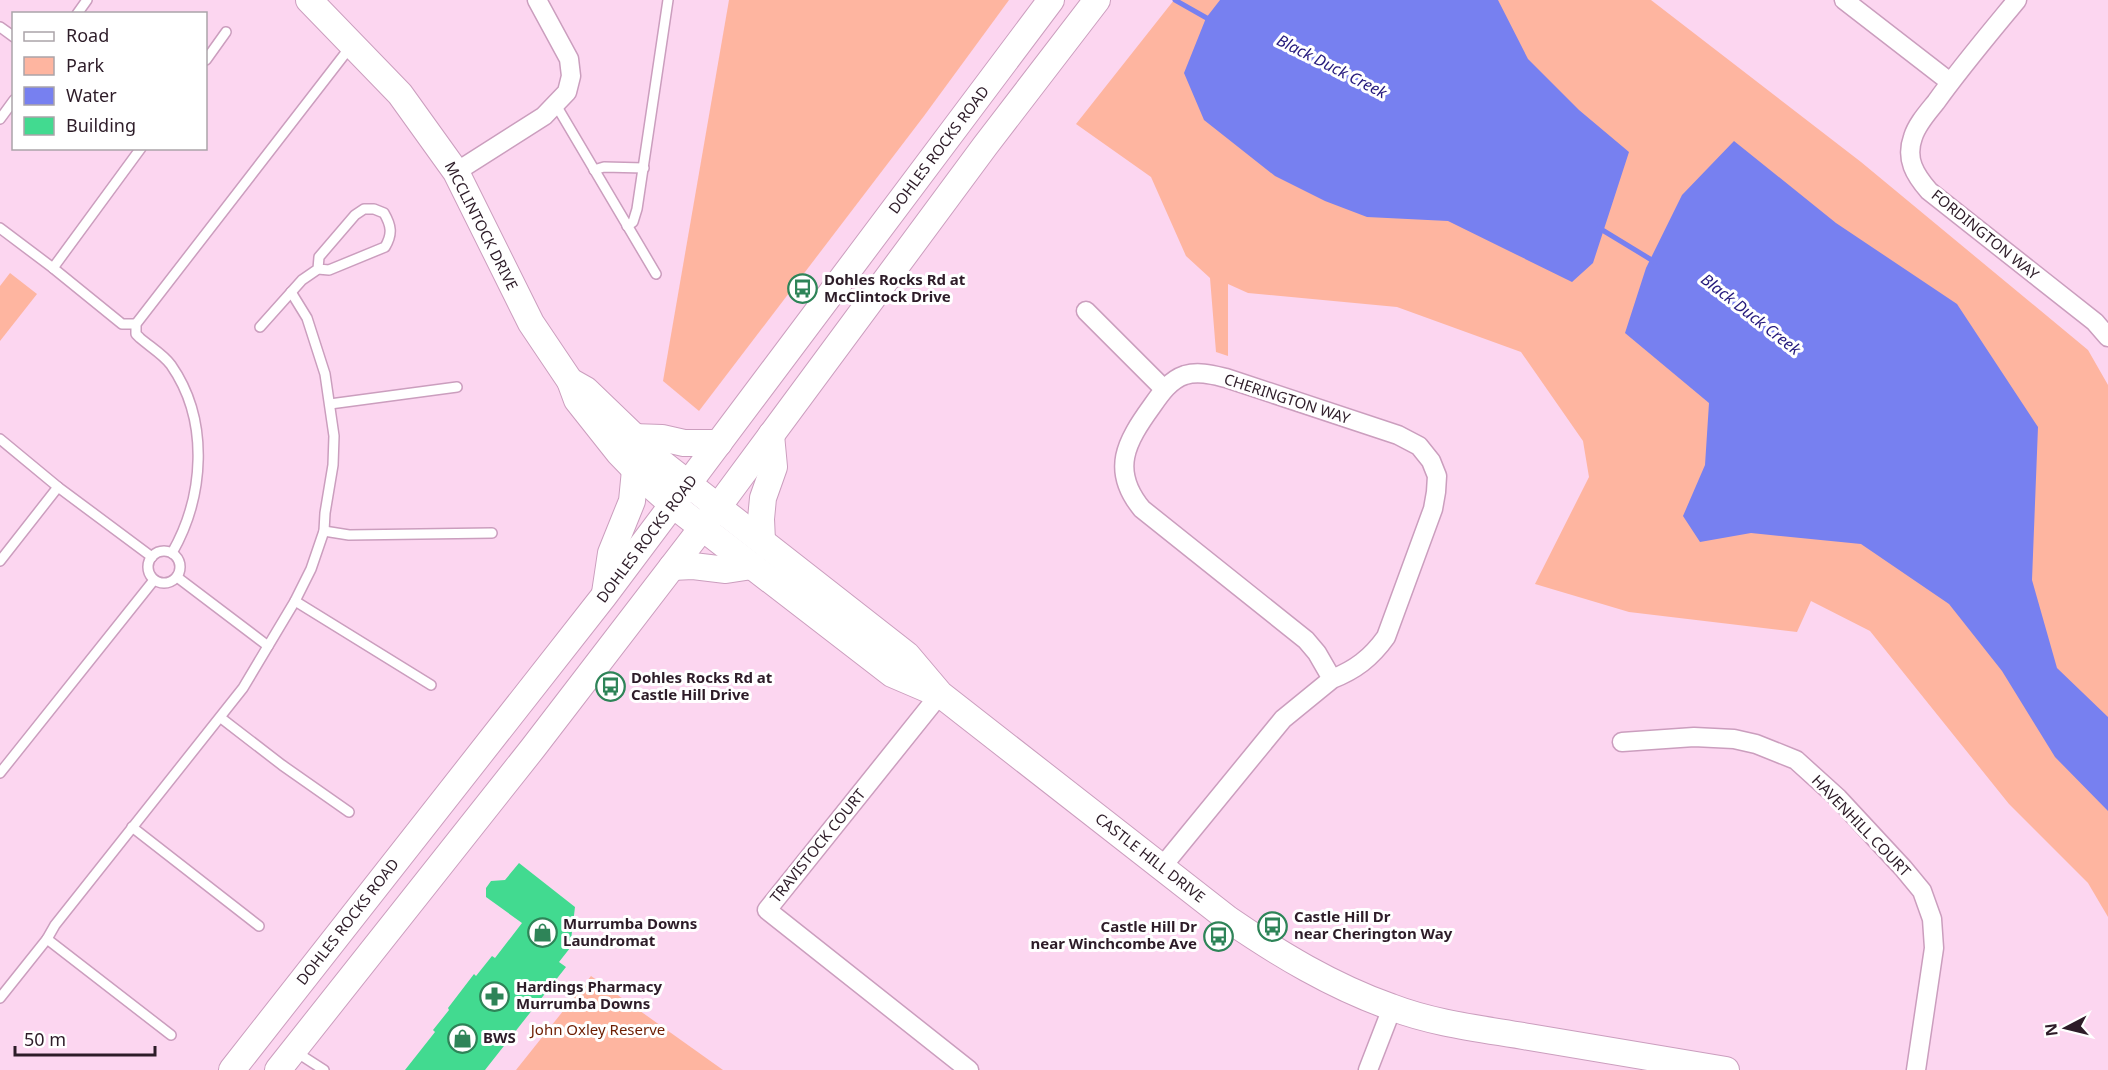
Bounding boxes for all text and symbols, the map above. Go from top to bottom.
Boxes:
legend [12,12,207,150]
text: Road [66,23,109,47]
water label: Black Duck Creek [1273,29,1392,104]
text: Park [66,53,104,77]
street label: DOHLES ROCKS ROAD [883,81,993,217]
text: Water [66,83,117,107]
text: Building [66,113,136,137]
street label: MCCLINTOCK DRIVE [441,158,523,293]
street label: FORDINGTON WAY [1928,185,2044,284]
water label: Black Duck Creek [1697,268,1806,360]
place label: Dohles Rocks Rd at McClintock Drive [824,269,966,306]
bus stop icon: Dohles Rocks Rd at McClintock Drive [787,273,819,305]
street label: CHERINGTON WAY [1222,368,1353,428]
street label: DOHLES ROCKS ROAD [591,470,701,606]
place label: Dohles Rocks Rd at Castle Hill Drive [631,667,773,704]
bus stop icon: Dohles Rocks Rd at Castle Hill Drive [594,671,626,703]
street label: HAVENHILL COURT [1808,770,1916,881]
street label: TRAVISTOCK COURT [765,784,870,906]
street label: CASTLE HILL DRIVE [1092,808,1210,906]
street label: DOHLES ROCKS ROAD [292,854,403,989]
place label: Castle Hill Dr near Cherington Way [1294,906,1453,943]
bus stop icon: Castle Hill Dr near Cherington Way [1257,910,1289,942]
place label: Murrumba Downs Laundromat [563,913,697,950]
place label: Castle Hill Dr near Winchcombe Ave [1030,916,1197,953]
shop icon: Murrumba Downs Laundromat [526,917,558,949]
bus stop icon: Castle Hill Dr near Winchcombe Ave [1202,920,1234,952]
place label: Hardings Pharmacy Murrumba Downs [516,976,663,1013]
pharmacy icon: Hardings Pharmacy Murrumba Downs [479,980,511,1012]
north arrow [2036,998,2096,1058]
scale bar [15,1019,154,1057]
park label: John Oxley Reserve [529,1019,665,1039]
shop icon: BWS [446,1022,478,1054]
text: N [2039,1022,2063,1038]
text: 50 m [24,1027,66,1051]
place label: BWS [483,1027,516,1047]

